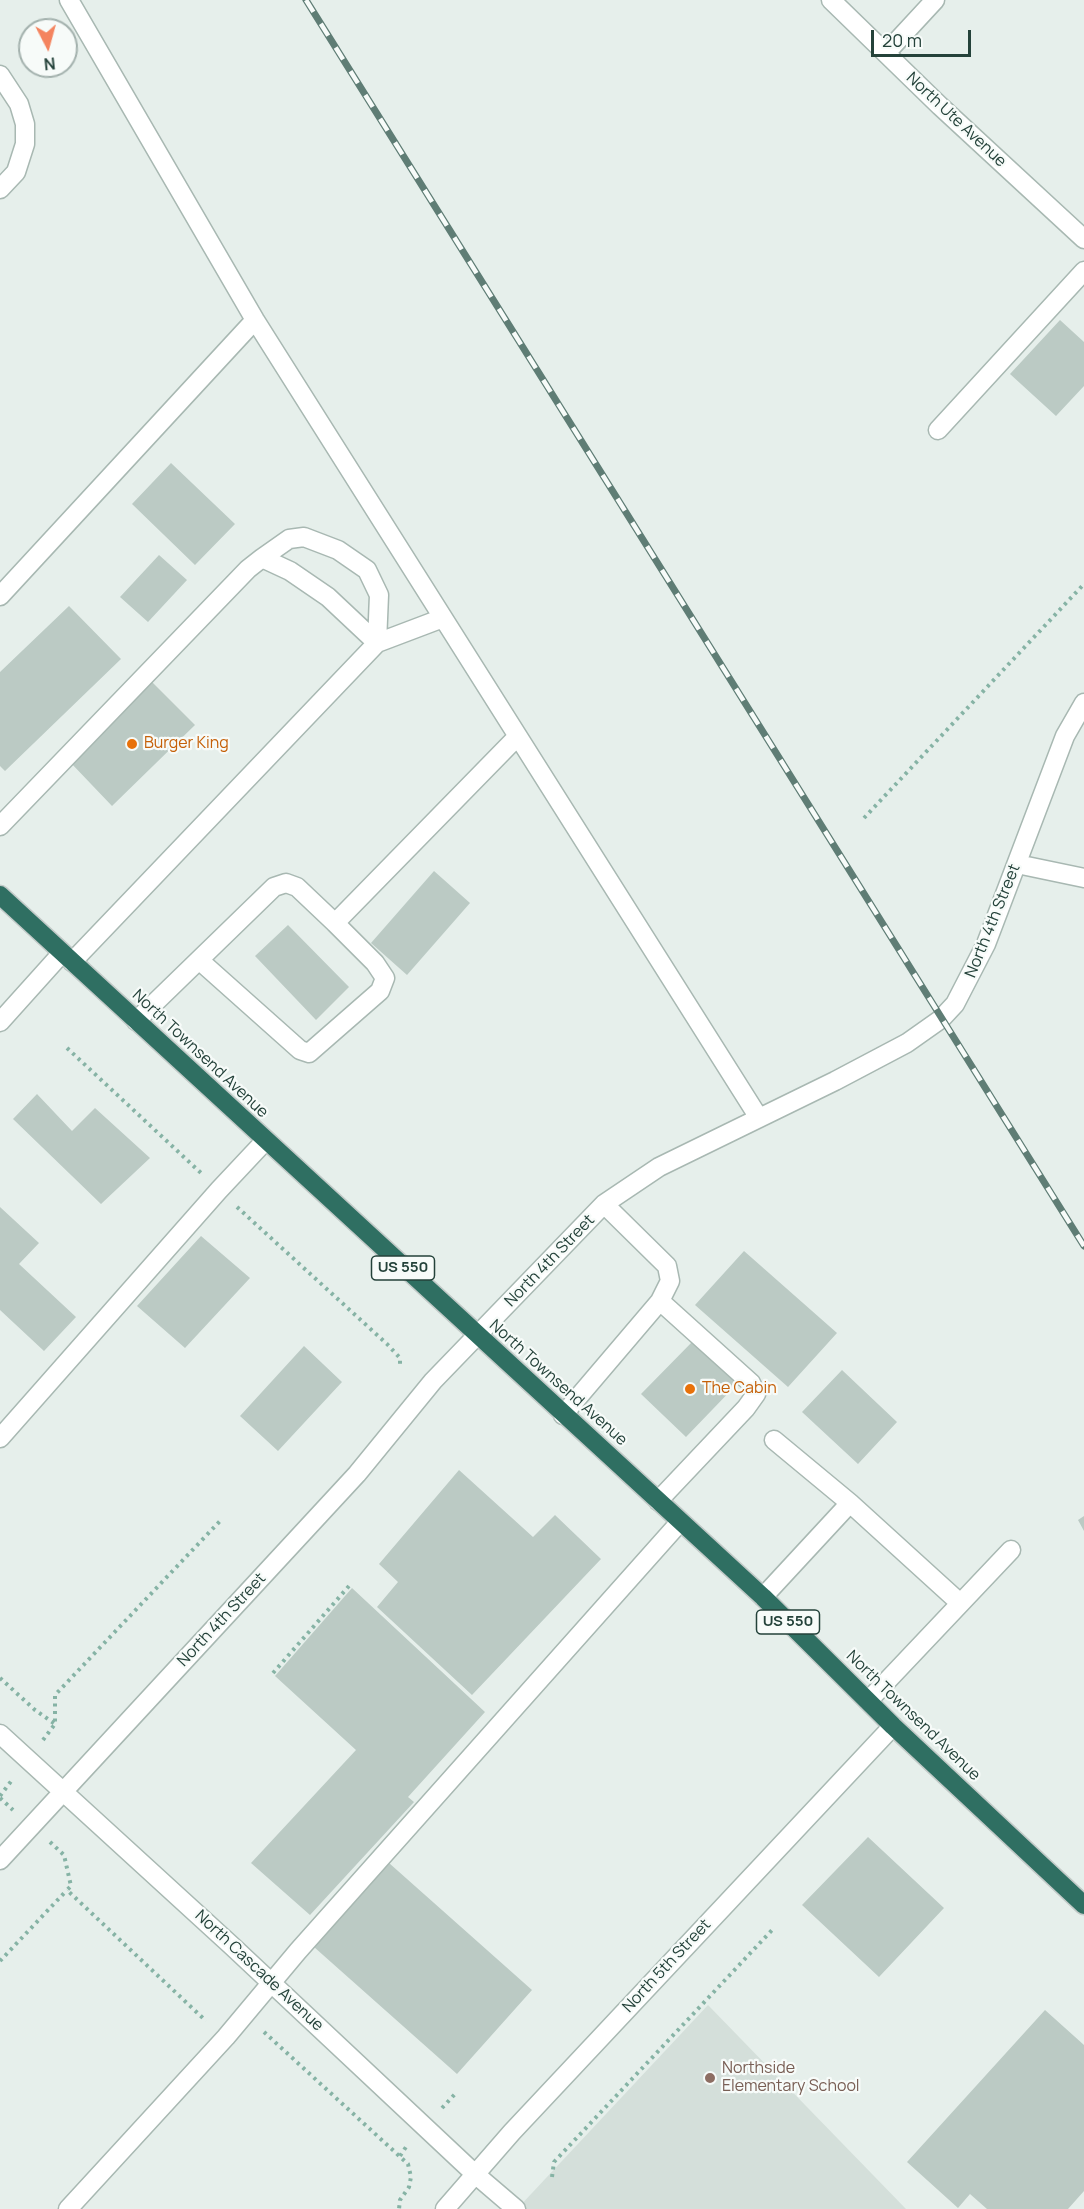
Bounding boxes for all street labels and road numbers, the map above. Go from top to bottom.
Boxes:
street label: North Ute Avenue [902,69,1010,171]
street label: North 4th Street [961,861,1025,981]
street label: North Townsend Avenue [128,986,272,1122]
street label: North 4th Street [501,1211,599,1311]
road number: US 550 [372,1256,434,1280]
street label: North Townsend Avenue [485,1316,631,1450]
street label: North 4th Street [174,1569,270,1671]
road number: US 550 [756,1610,820,1634]
street label: North Townsend Avenue [842,1647,984,1785]
street label: North Cascade Avenue [191,1907,327,2035]
street label: North 5th Street [619,1915,715,2017]

